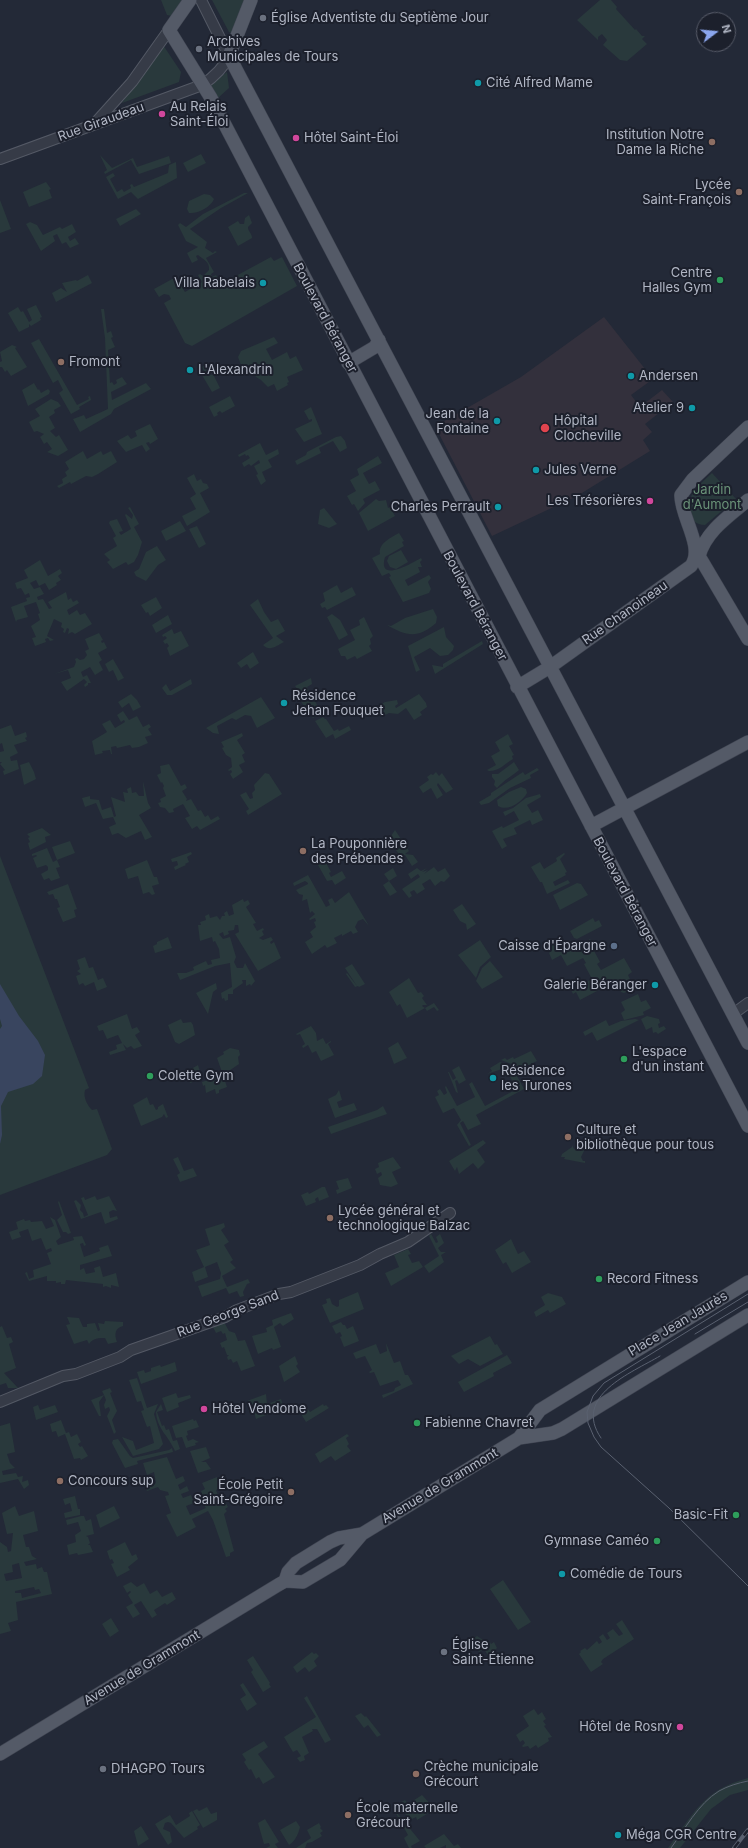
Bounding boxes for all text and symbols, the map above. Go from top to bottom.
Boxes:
place label: Église Adventiste du Septième Jour [271,10,489,26]
north arrow [696,12,736,52]
marker: Église Adventiste du Septième Jour [258,13,268,23]
text: N [719,23,734,35]
place label: Archives Municipales de Tours [207,34,338,65]
marker: Archives Municipales de Tours [194,44,204,54]
place label: Cité Alfred Mame [486,75,593,91]
marker: Cité Alfred Mame [473,78,483,88]
street label: Rue Giraudeau [56,99,146,145]
place label: Au Relais Saint-Éloi [170,99,228,130]
marker: Au Relais Saint-Éloi [157,109,167,119]
place label: Institution Notre Dame la Riche [606,127,704,158]
place label: Hôtel Saint-Éloi [304,130,398,146]
marker: Hôtel Saint-Éloi [291,133,301,143]
marker: Institution Notre Dame la Riche [707,137,717,147]
place label: Lycée Saint-François [642,177,731,208]
marker: Lycée Saint-François [734,187,744,197]
street label: Boulevard Béranger [290,261,360,375]
place label: Centre Halles Gym [642,265,712,296]
place label: Villa Rabelais [174,275,255,291]
marker: Centre Halles Gym [715,275,725,285]
marker: Villa Rabelais [258,278,268,288]
place label: Fromont [69,354,120,370]
marker: Fromont [56,357,66,367]
place label: L'Alexandrin [198,362,272,378]
marker: L'Alexandrin [185,365,195,375]
place label: Andersen [639,368,698,384]
marker: Andersen [626,371,636,381]
place label: Atelier 9 [633,400,684,416]
marker: Atelier 9 [687,403,697,413]
place label: Jean de la Fontaine [426,406,489,437]
place label: Hôpital Clocheville [554,413,621,444]
marker: Jean de la Fontaine [492,416,502,426]
marker: Hôpital Clocheville [539,422,551,434]
place label: Jules Verne [544,462,617,478]
marker: Jules Verne [531,465,541,475]
park label: Jardin d'Aumont [683,482,741,513]
place label: Les Trésorières [547,493,642,509]
marker: Les Trésorières [645,496,655,506]
place label: Charles Perrault [391,499,490,515]
marker: Charles Perrault [493,502,503,512]
street label: Boulevard Béranger [440,549,510,663]
street label: Rue Chanoineau [579,578,671,648]
place label: Résidence Jehan Fouquet [292,688,383,719]
marker: Résidence Jehan Fouquet [279,698,289,708]
street label: Boulevard Béranger [590,835,660,949]
place label: La Pouponnière des Prébendes [311,836,407,867]
marker: La Pouponnière des Prébendes [298,846,308,856]
place label: Caisse d'Épargne [498,938,606,954]
marker: Caisse d'Épargne [609,941,619,951]
place label: Galerie Béranger [543,977,647,993]
marker: Galerie Béranger [650,980,660,990]
place label: L'espace d'un instant [632,1044,704,1075]
marker: L'espace d'un instant [619,1054,629,1064]
place label: Résidence les Turones [501,1063,572,1094]
place label: Colette Gym [158,1068,234,1084]
marker: Colette Gym [145,1071,155,1081]
marker: Résidence les Turones [488,1073,498,1083]
place label: Culture et bibliothèque pour tous [576,1122,714,1153]
marker: Culture et bibliothèque pour tous [563,1132,573,1142]
place label: Lycée général et technologique Balzac [338,1203,470,1234]
marker: Lycée général et technologique Balzac [325,1213,335,1223]
place label: Record Fitness [607,1271,698,1287]
marker: Record Fitness [594,1274,604,1284]
street label: Rue George Sand [175,1287,281,1341]
street label: Place Jean Jaurès [626,1288,730,1360]
place label: Hôtel Vendome [212,1401,306,1417]
marker: Hôtel Vendome [199,1404,209,1414]
place label: Fabienne Chavret [425,1415,533,1431]
marker: Fabienne Chavret [412,1418,422,1428]
street label: Avenue de Grammont [379,1445,501,1527]
place label: Concours sup [68,1473,154,1489]
marker: Concours sup [55,1476,65,1486]
place label: École Petit Saint-Grégoire [193,1477,283,1508]
marker: École Petit Saint-Grégoire [286,1487,296,1497]
place label: Basic-Fit [674,1507,728,1523]
marker: Basic-Fit [731,1510,741,1520]
place label: Gymnase Caméo [544,1533,649,1549]
marker: Gymnase Caméo [652,1536,662,1546]
place label: Comédie de Tours [570,1566,682,1582]
marker: Comédie de Tours [557,1569,567,1579]
street label: Avenue de Grammont [81,1627,203,1709]
place label: Église Saint-Étienne [452,1637,534,1668]
marker: Église Saint-Étienne [439,1647,449,1657]
place label: Hôtel de Rosny [579,1719,672,1735]
marker: Hôtel de Rosny [675,1722,685,1732]
place label: Crèche municipale Grécourt [424,1759,539,1790]
place label: DHAGPO Tours [111,1761,205,1777]
marker: DHAGPO Tours [98,1764,108,1774]
marker: Crèche municipale Grécourt [411,1769,421,1779]
place label: École maternelle Grécourt [356,1800,458,1831]
marker: École maternelle Grécourt [343,1810,353,1820]
place label: Méga CGR Centre [626,1827,737,1843]
marker: Méga CGR Centre [613,1830,623,1840]

